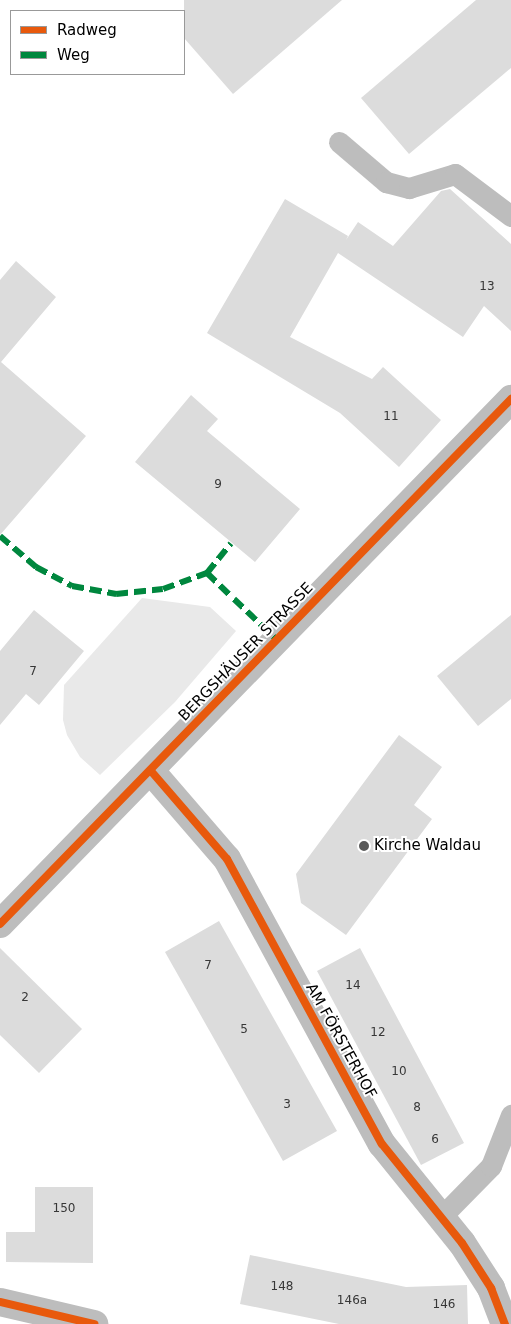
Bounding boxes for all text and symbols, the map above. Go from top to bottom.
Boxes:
legend [10,10,185,75]
text: Radweg [57,21,117,39]
text: Weg [57,46,90,64]
house number: 13 [479,280,495,294]
house number: 11 [383,410,399,424]
house number: 9 [214,478,222,492]
street label: BERGSHÄUSER STRASSE [175,579,317,725]
house number: 7 [29,665,37,679]
place label: Kirche Waldau [374,837,481,855]
marker: Kirche Waldau [358,840,370,852]
house number: 7 [204,959,212,973]
house number: 14 [345,979,361,993]
street label: AM FÖRSTERHOF [302,980,380,1102]
house number: 2 [21,991,29,1005]
house number: 5 [240,1023,248,1037]
house number: 12 [370,1026,386,1040]
house number: 10 [391,1065,407,1079]
house number: 3 [283,1098,291,1112]
house number: 8 [413,1101,421,1115]
house number: 6 [431,1133,439,1147]
house number: 150 [53,1202,75,1216]
house number: 148 [271,1280,293,1294]
house number: 146a [337,1294,367,1308]
house number: 146 [433,1298,455,1312]

